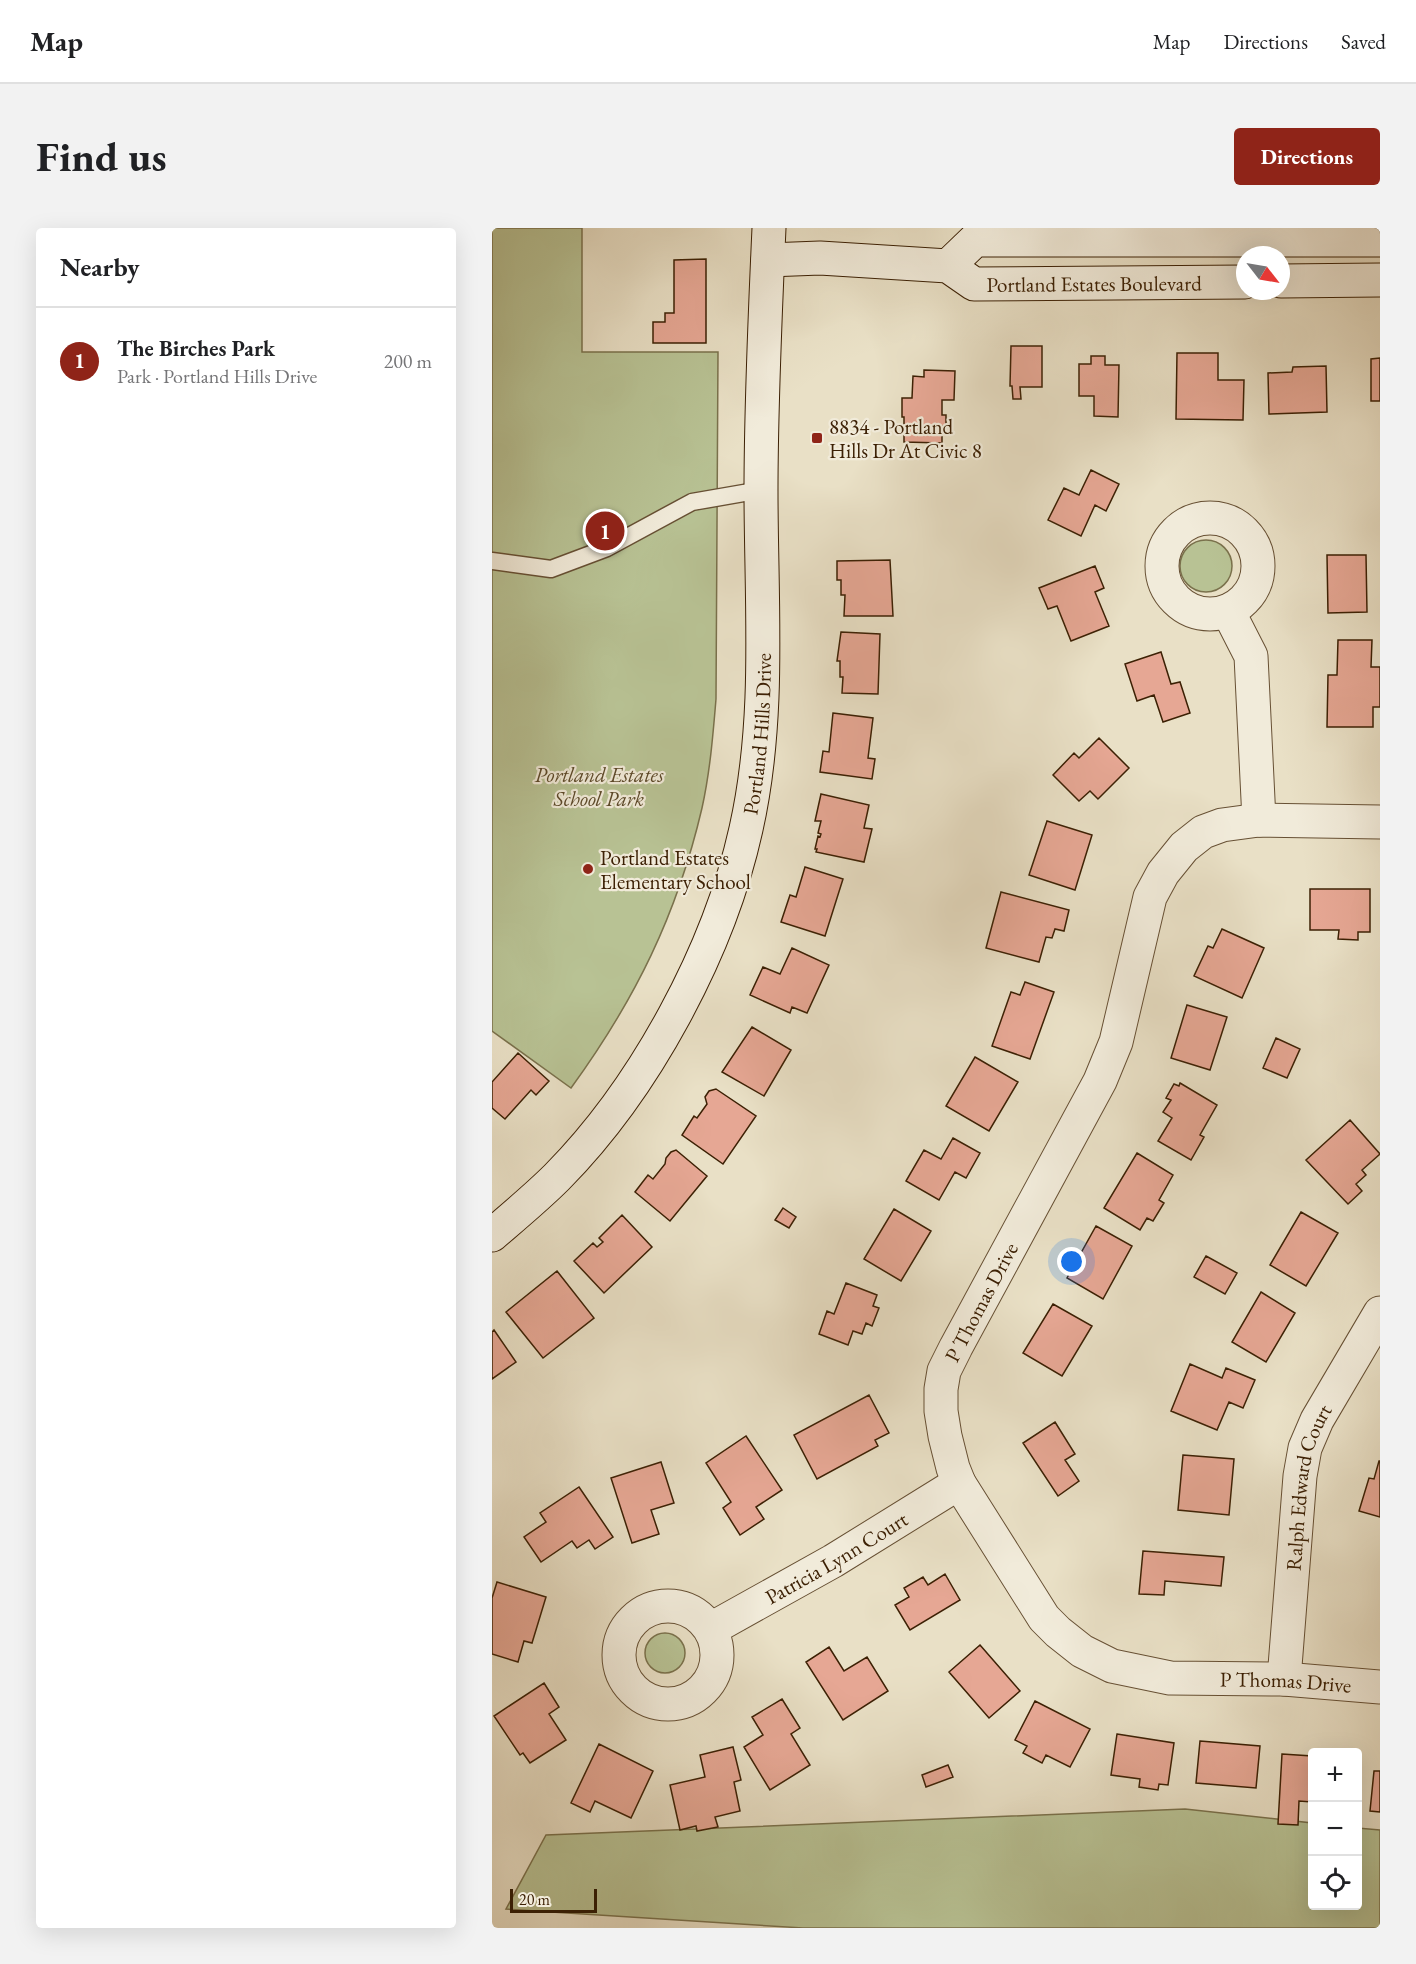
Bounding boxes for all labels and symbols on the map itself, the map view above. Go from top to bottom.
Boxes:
north arrow [1236,246,1290,300]
street label: Portland Estates Boulevard [986,269,1202,297]
place label: 8834 - Portland Hills Dr At Civic 8 [829,413,982,464]
marker: 8834 - Portland Hills Dr At Civic 8 [810,431,824,445]
pin: 1 [586,508,624,554]
street label: Portland Hills Drive [736,653,776,817]
park label: Portland Estates School Park [535,761,664,812]
place label: Portland Estates Elementary School [600,844,751,895]
marker: Portland Estates Elementary School [581,862,595,876]
street label: P Thomas Drive [938,1238,1024,1366]
your location [1057,1247,1086,1276]
street label: Ralph Edward Court [1279,1398,1337,1572]
street label: Patricia Lynn Court [760,1505,913,1610]
street label: P Thomas Drive [1220,1665,1352,1698]
scale bar [510,1886,597,1914]

